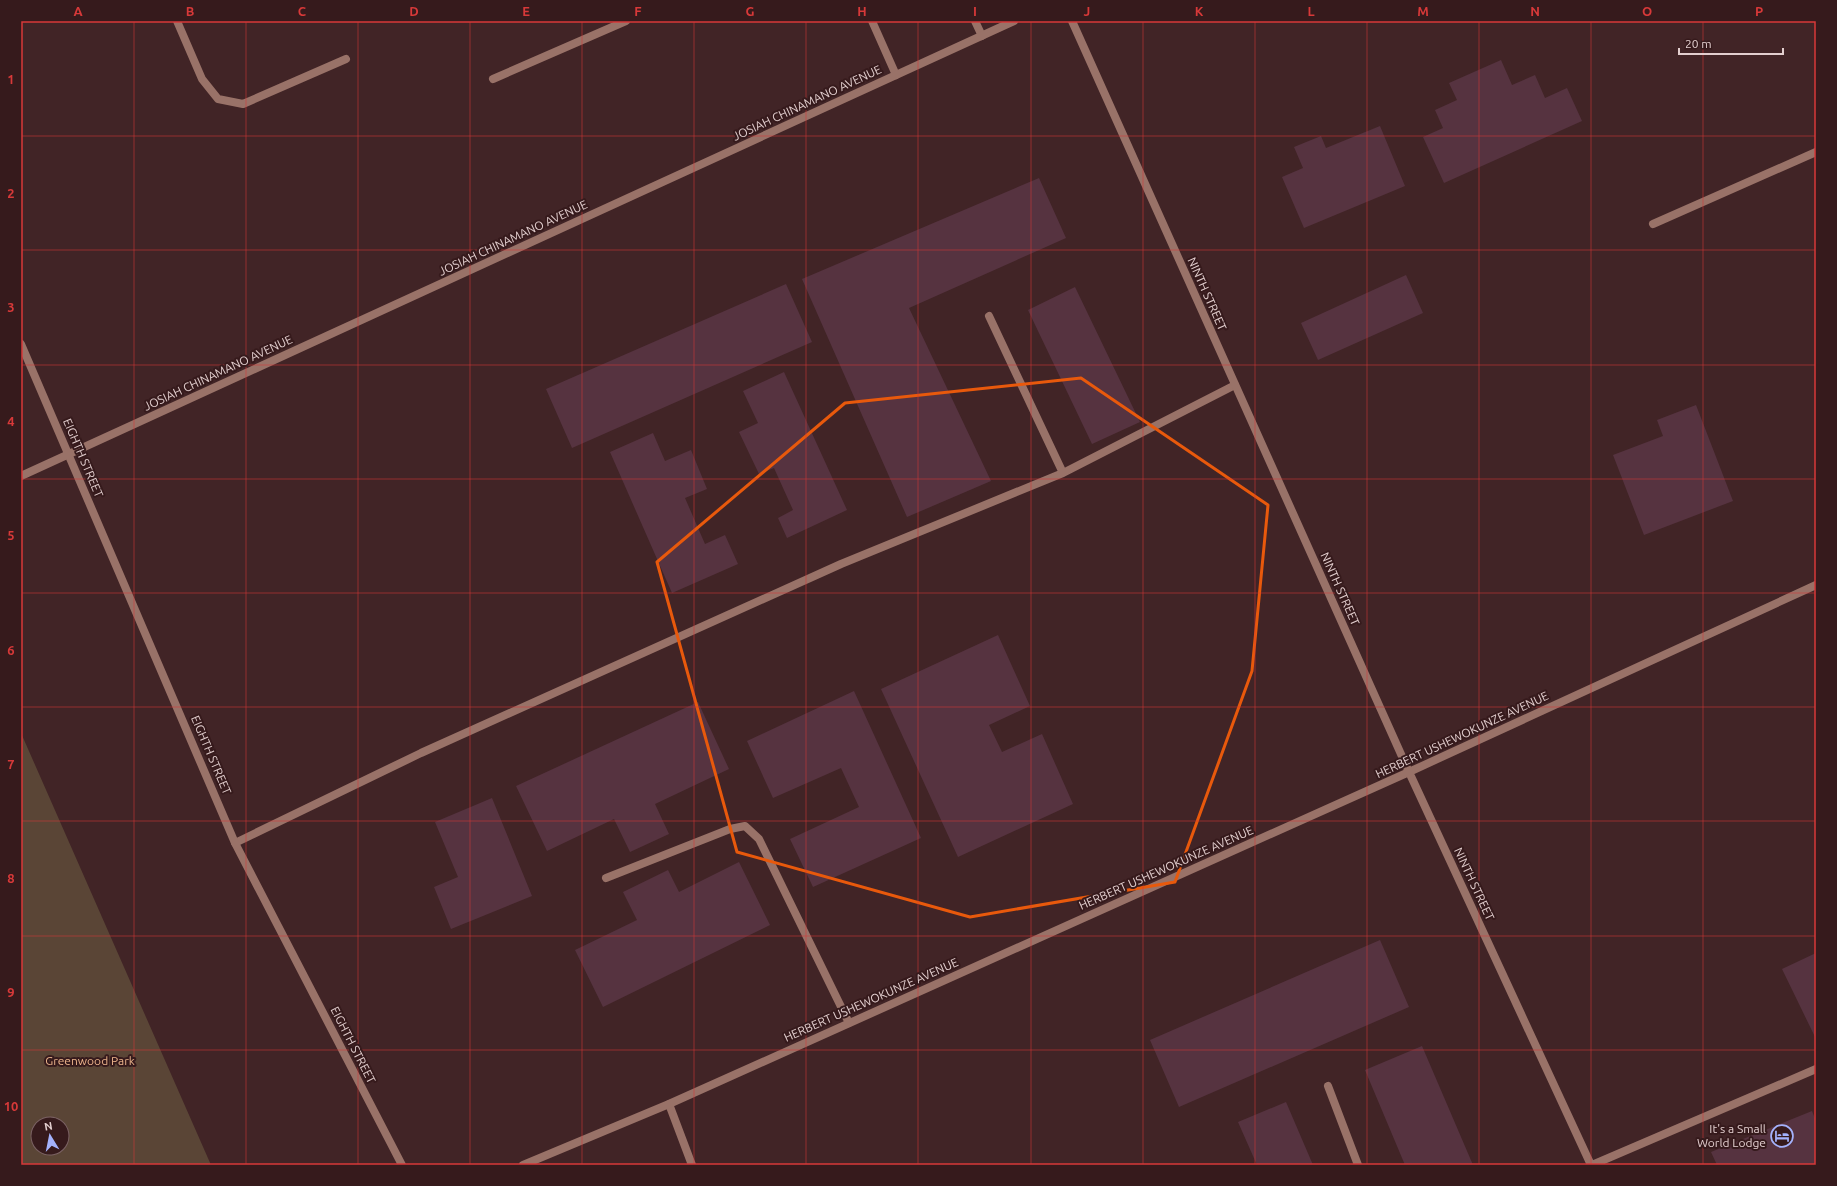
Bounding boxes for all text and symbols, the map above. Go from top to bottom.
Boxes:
text: A [73,4,83,18]
text: B [186,4,195,18]
text: C [298,4,307,18]
text: D [409,4,419,18]
text: E [522,4,530,18]
text: F [634,4,642,18]
text: G [746,4,755,18]
text: H [857,4,867,18]
text: I [973,4,977,18]
text: J [1084,4,1090,18]
text: K [1195,4,1204,18]
text: L [1307,4,1315,18]
text: M [1417,4,1429,18]
text: N [1530,4,1540,18]
text: O [1642,4,1652,18]
text: P [1755,4,1763,18]
scale bar [1679,30,1783,56]
text: 20 m [1685,37,1712,50]
street label: JOSIAH CHINAMANO AVENUE [730,62,883,143]
text: 1 [7,72,15,86]
text: 2 [7,186,15,200]
street label: JOSIAH CHINAMANO AVENUE [436,197,589,278]
street label: NINTH STREET [1186,255,1230,333]
text: 3 [7,300,15,314]
street label: JOSIAH CHINAMANO AVENUE [141,332,294,413]
text: 4 [7,414,15,428]
street label: EIGHTH STREET [61,416,106,500]
text: 5 [7,528,15,542]
street label: NINTH STREET [1319,550,1363,628]
text: 6 [7,643,15,657]
street label: HERBERT USHEWOKUNZE AVENUE [1373,689,1551,780]
street label: EIGHTH STREET [189,713,234,797]
text: 7 [7,757,15,771]
street label: HERBERT USHEWOKUNZE AVENUE [1077,823,1255,912]
street label: NINTH STREET [1452,845,1497,922]
text: 8 [7,871,15,885]
street label: HERBERT USHEWOKUNZE AVENUE [782,955,960,1044]
text: 9 [7,985,15,999]
street label: EIGHTH STREET [328,1004,379,1086]
park label: Greenwood Park [45,1054,135,1067]
text: 10 [4,1099,18,1113]
north arrow [30,1116,70,1156]
text: N [43,1120,53,1133]
place label: It's a Small World Lodge [1697,1122,1766,1149]
hotel icon: It's a Small World Lodge [1769,1123,1795,1149]

